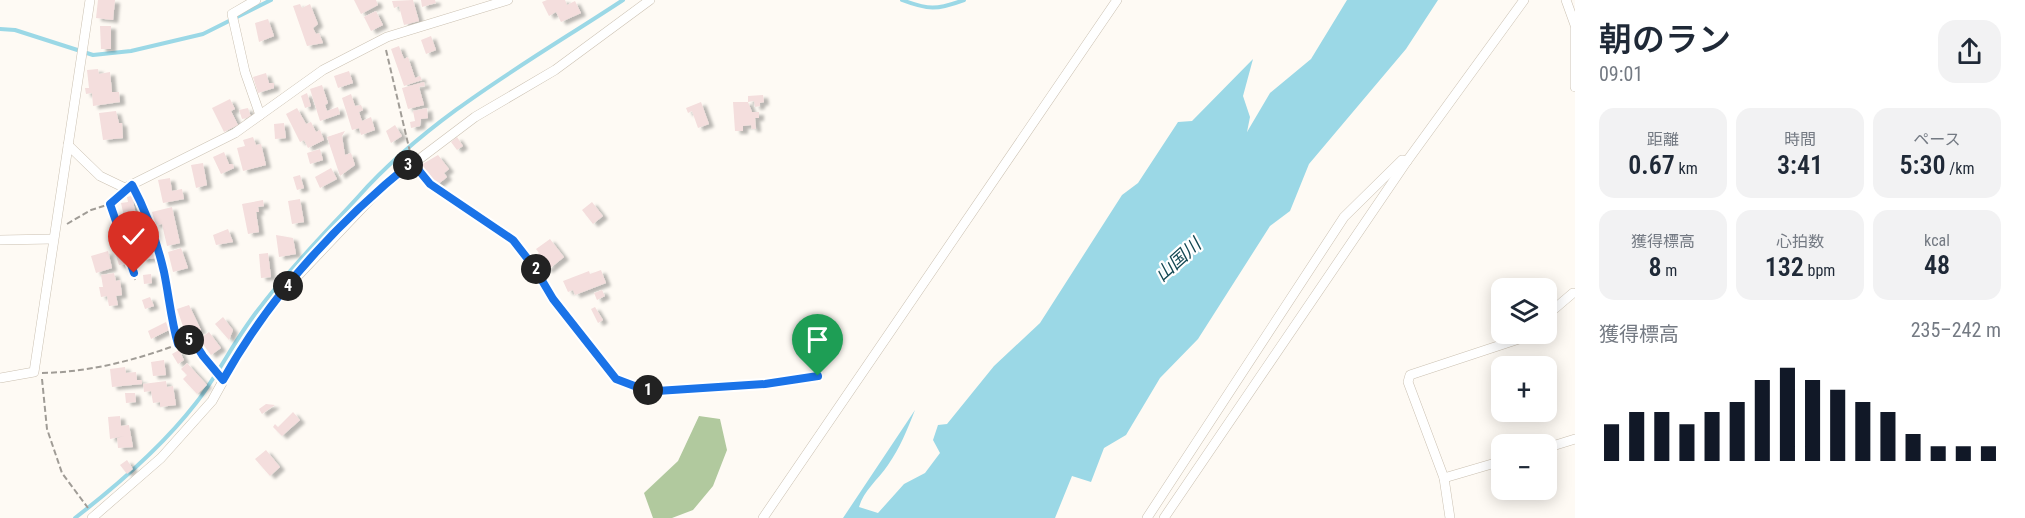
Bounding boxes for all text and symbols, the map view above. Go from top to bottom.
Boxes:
text: 朝のラン [1599,20,1731,59]
button: share [1938,20,2001,83]
text: 09:01 [1599,62,1643,86]
text: 距離 [1647,130,1679,149]
text: 時間 [1784,130,1816,149]
text: ペース [1913,130,1961,149]
pin: 3 [393,150,423,180]
text: 0.67 [1628,150,1675,180]
text: 3:41 [1777,150,1823,180]
text: 5:30 [1900,150,1946,180]
text: 3 [404,155,412,174]
text: km [1675,159,1698,178]
text: /km [1946,159,1974,178]
pin [108,211,159,273]
icon: check [117,220,150,253]
text: kcal [1924,231,1950,250]
water label: 山国川 [1151,232,1206,285]
text: 獲得標高 [1631,232,1695,251]
text: 心拍数 [1776,232,1824,251]
text: 48 [1924,250,1950,280]
text: 8 [1649,252,1662,282]
text: 132 [1765,252,1804,282]
pin: 2 [521,254,551,284]
text: 2 [532,259,540,278]
text: m [1662,261,1677,280]
text: bpm [1804,261,1835,280]
pin: 4 [273,271,303,301]
text: 4 [284,276,292,295]
map controls [1491,278,1557,500]
button: layers [1491,278,1557,344]
pin [792,314,843,376]
text: 235–242 m [1911,318,2001,342]
text: 獲得標高 [1599,322,1679,346]
icon: arrive [801,323,834,356]
pin: 5 [174,325,204,355]
text: 5 [185,330,193,349]
button: + [1491,356,1557,422]
pin: 1 [633,375,663,405]
text: 1 [644,380,652,399]
button: − [1491,434,1557,500]

